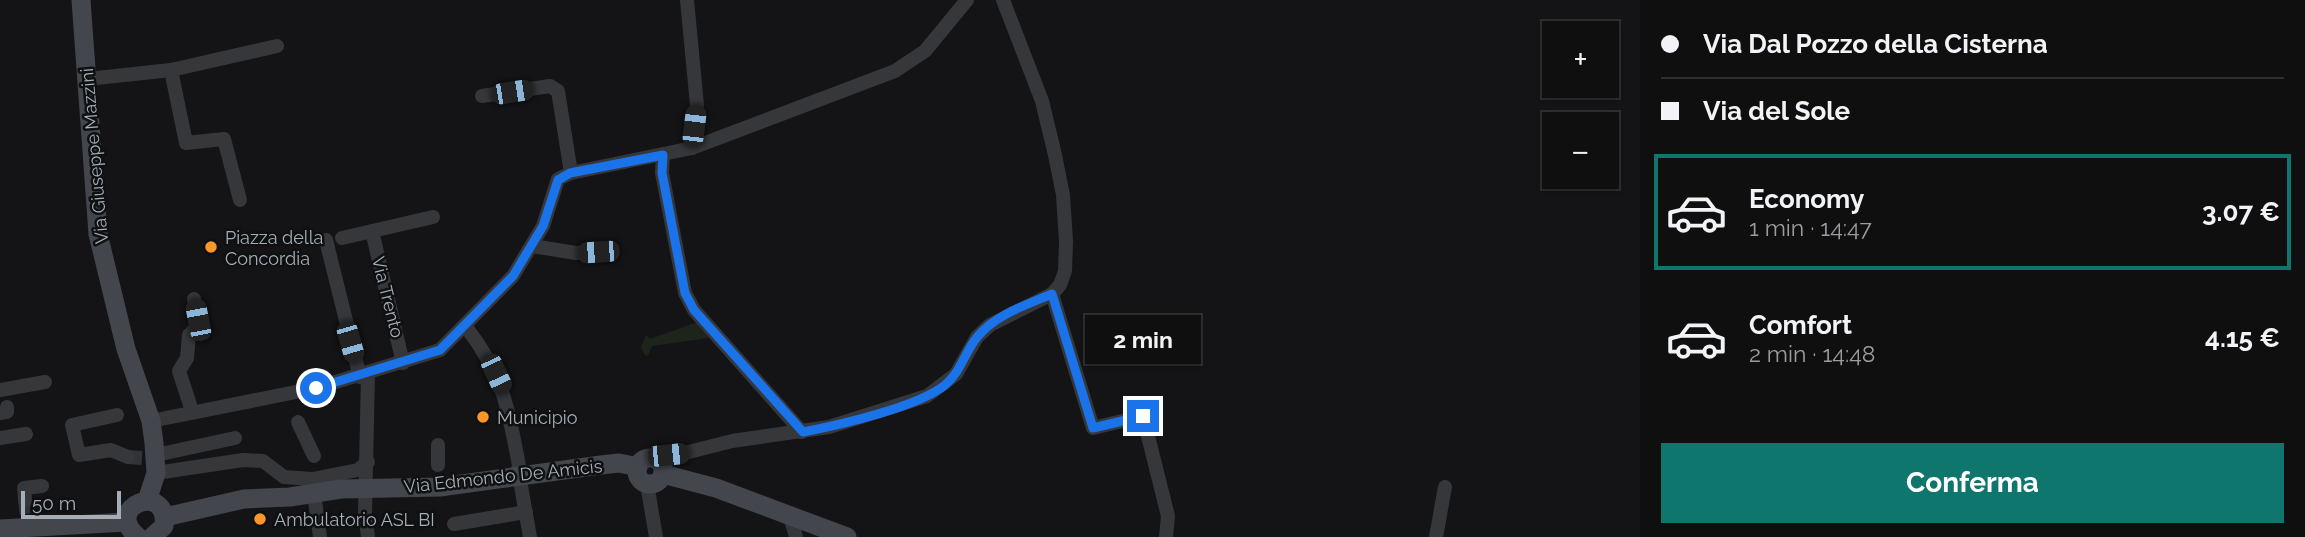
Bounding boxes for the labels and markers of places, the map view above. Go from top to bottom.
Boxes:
place label: Piazza della Concordia [225,227,323,269]
marker: Piazza della Concordia [203,239,219,255]
place label: Municipio [497,407,578,428]
marker: Municipio [475,409,491,425]
place label: Ambulatorio ASL BI [274,509,435,530]
marker: Ambulatorio ASL BI [252,511,268,527]

